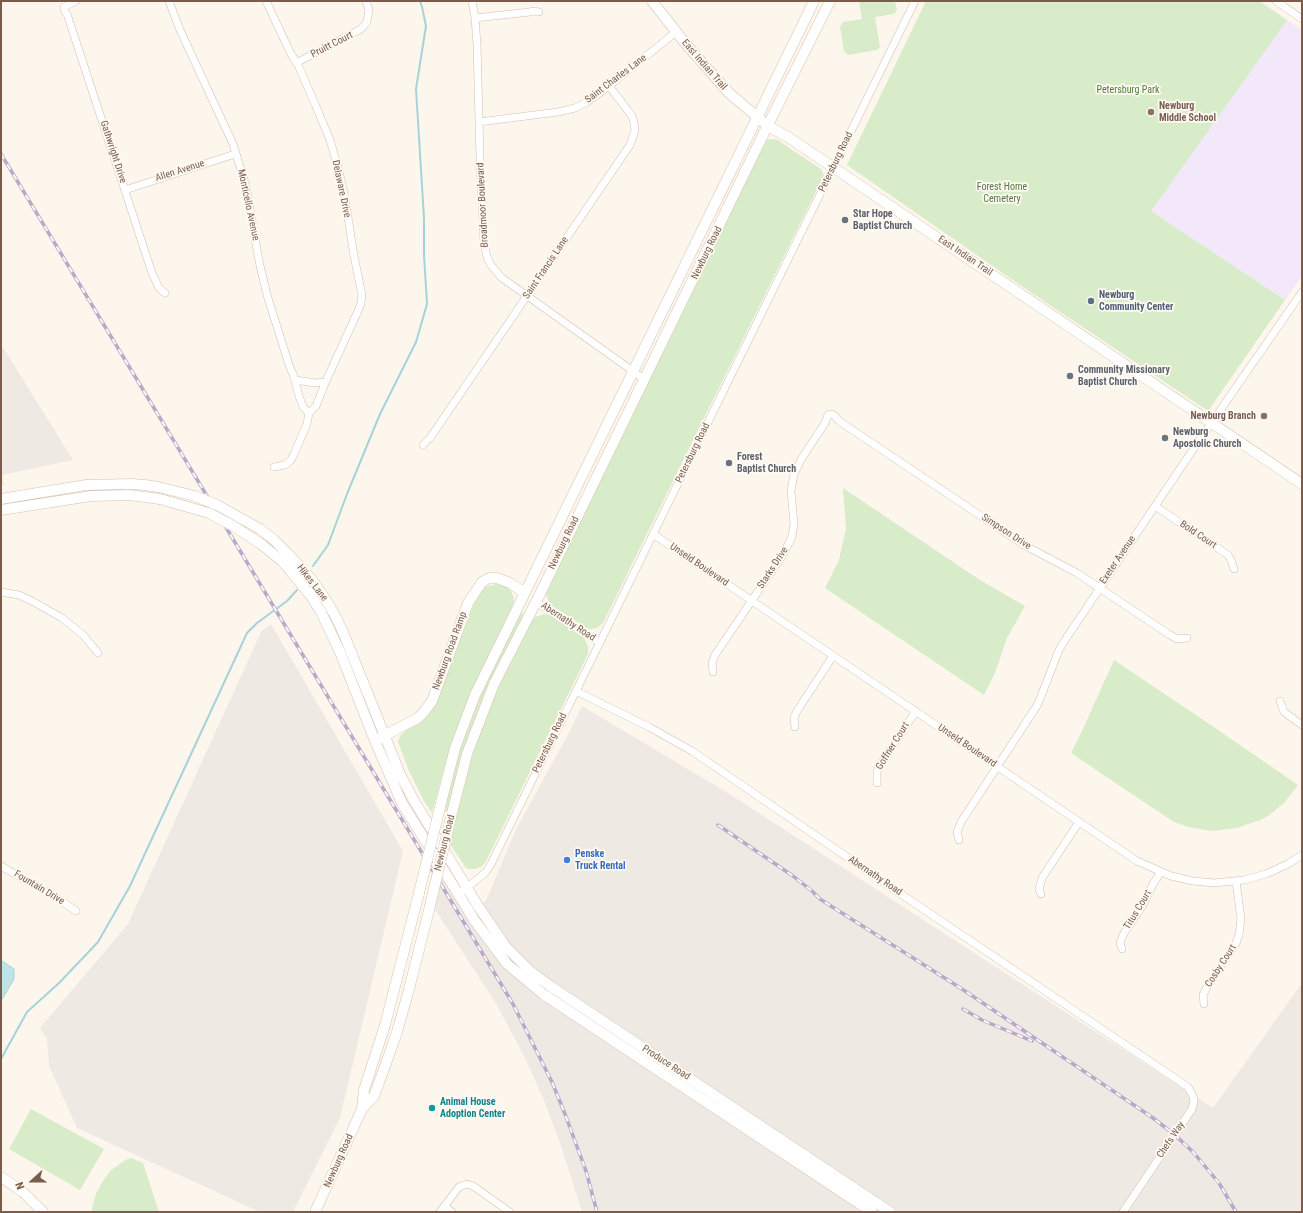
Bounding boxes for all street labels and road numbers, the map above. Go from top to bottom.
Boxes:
street label: Pruitt Court [309,29,355,61]
street label: East Indian Trail [679,37,729,93]
street label: Saint Charles Lane [583,52,649,106]
street label: Gathwright Drive [97,119,129,185]
street label: Petersburg Road [816,130,856,194]
street label: Allen Avenue [154,157,206,185]
street label: Delaware Drive [329,159,353,219]
street label: Broadmoor Boulevard [475,162,491,248]
street label: Monticello Avenue [235,168,261,242]
street label: Newburg Road [689,225,725,281]
street label: East Indian Trail [935,233,995,279]
street label: Saint Francis Lane [521,235,571,301]
street label: Petersburg Road [673,421,713,485]
street label: Simpson Drive [979,512,1033,552]
street label: Newburg Road [546,515,582,571]
street label: Bold Court [1177,518,1219,552]
street label: Exeter Avenue [1097,534,1139,586]
street label: Unseld Boulevard [667,541,731,589]
street label: Starks Drive [755,545,791,591]
street label: Hikes Lane [294,562,330,604]
street label: Abernathy Road [539,600,597,644]
street label: Newburg Road Ramp [430,610,470,692]
street label: Petersburg Road [530,711,570,775]
street label: Goffner Court [874,720,912,772]
street label: Unseld Boulevard [935,722,999,770]
street label: Newburg Road [432,814,458,872]
street label: Abernathy Road [846,854,904,898]
street label: Fountain Drive [12,868,66,908]
street label: Titus Court [1122,888,1154,932]
street label: Cosby Court [1203,942,1239,990]
street label: Produce Road [640,1043,692,1083]
street label: Chefs Way [1154,1119,1188,1161]
street label: Newburg Road [322,1132,356,1190]

